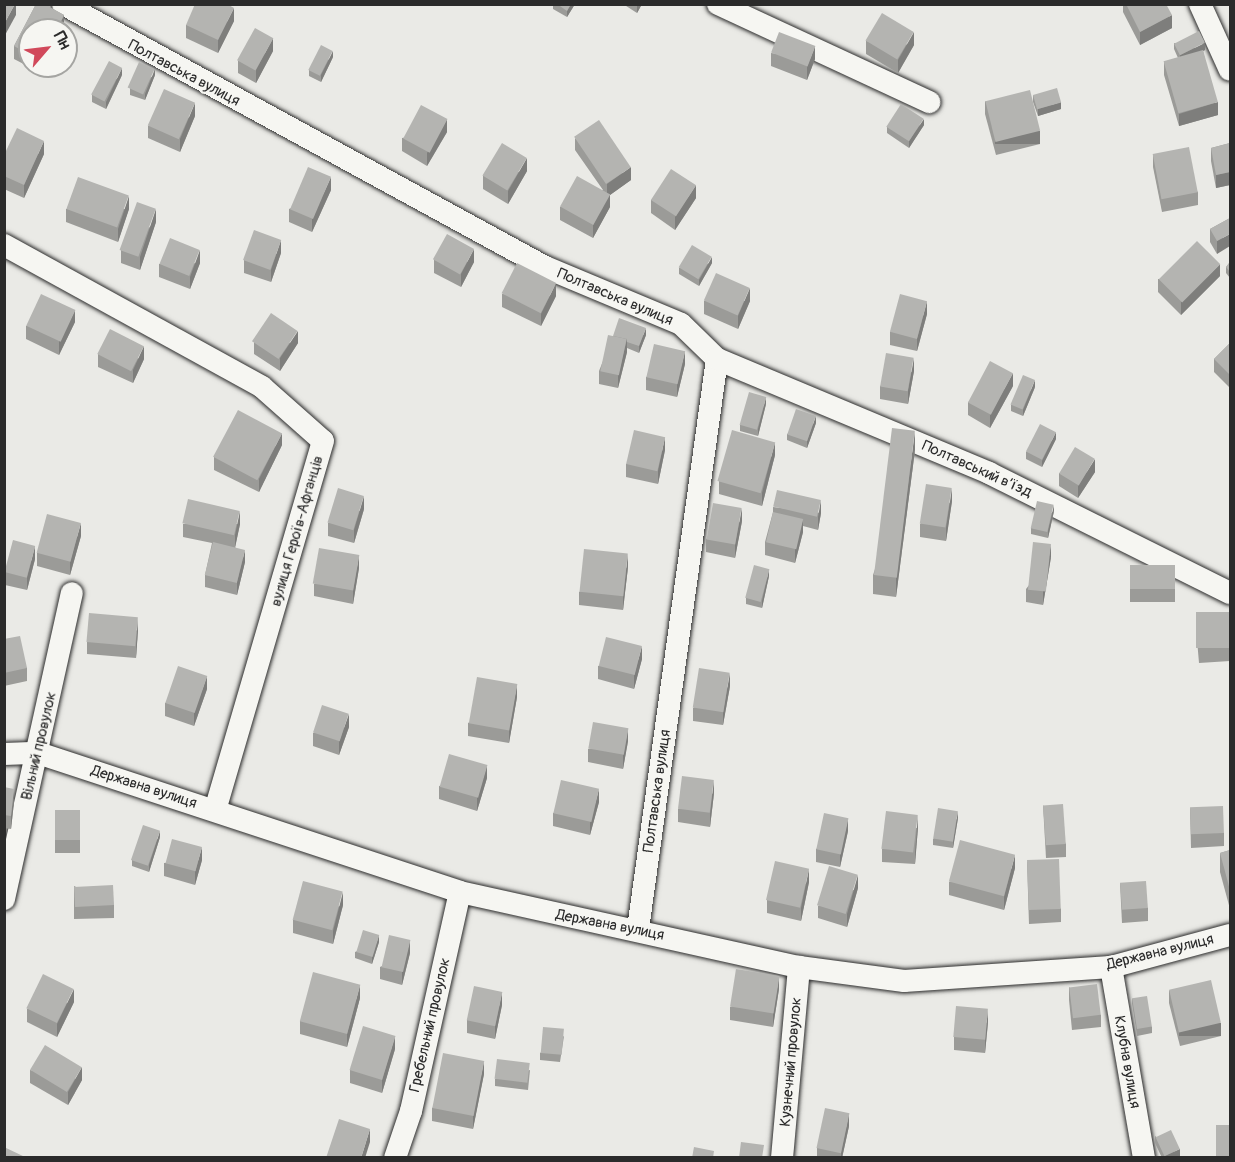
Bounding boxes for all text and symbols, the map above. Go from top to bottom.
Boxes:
north arrow [18,18,78,78]
text: Пн [49,28,75,53]
street label: Полтавська вулиця [125,36,243,110]
street label: Полтавська вулиця [554,264,676,330]
street label: Полтавський в’їзд [919,437,1035,501]
street label: вулиця Героїв-Афганців [267,454,327,608]
street label: Вільний провулок [18,690,60,802]
street label: Полтавська вулиця [639,728,675,854]
street label: Державна вулиця [89,761,199,813]
street label: Державна вулиця [554,906,666,944]
street label: Державна вулиця [1104,930,1216,974]
street label: Гребельний провулок [406,956,454,1094]
street label: Кузнечний провулок [776,997,806,1127]
street label: Клубна вулиця [1110,1014,1144,1110]

